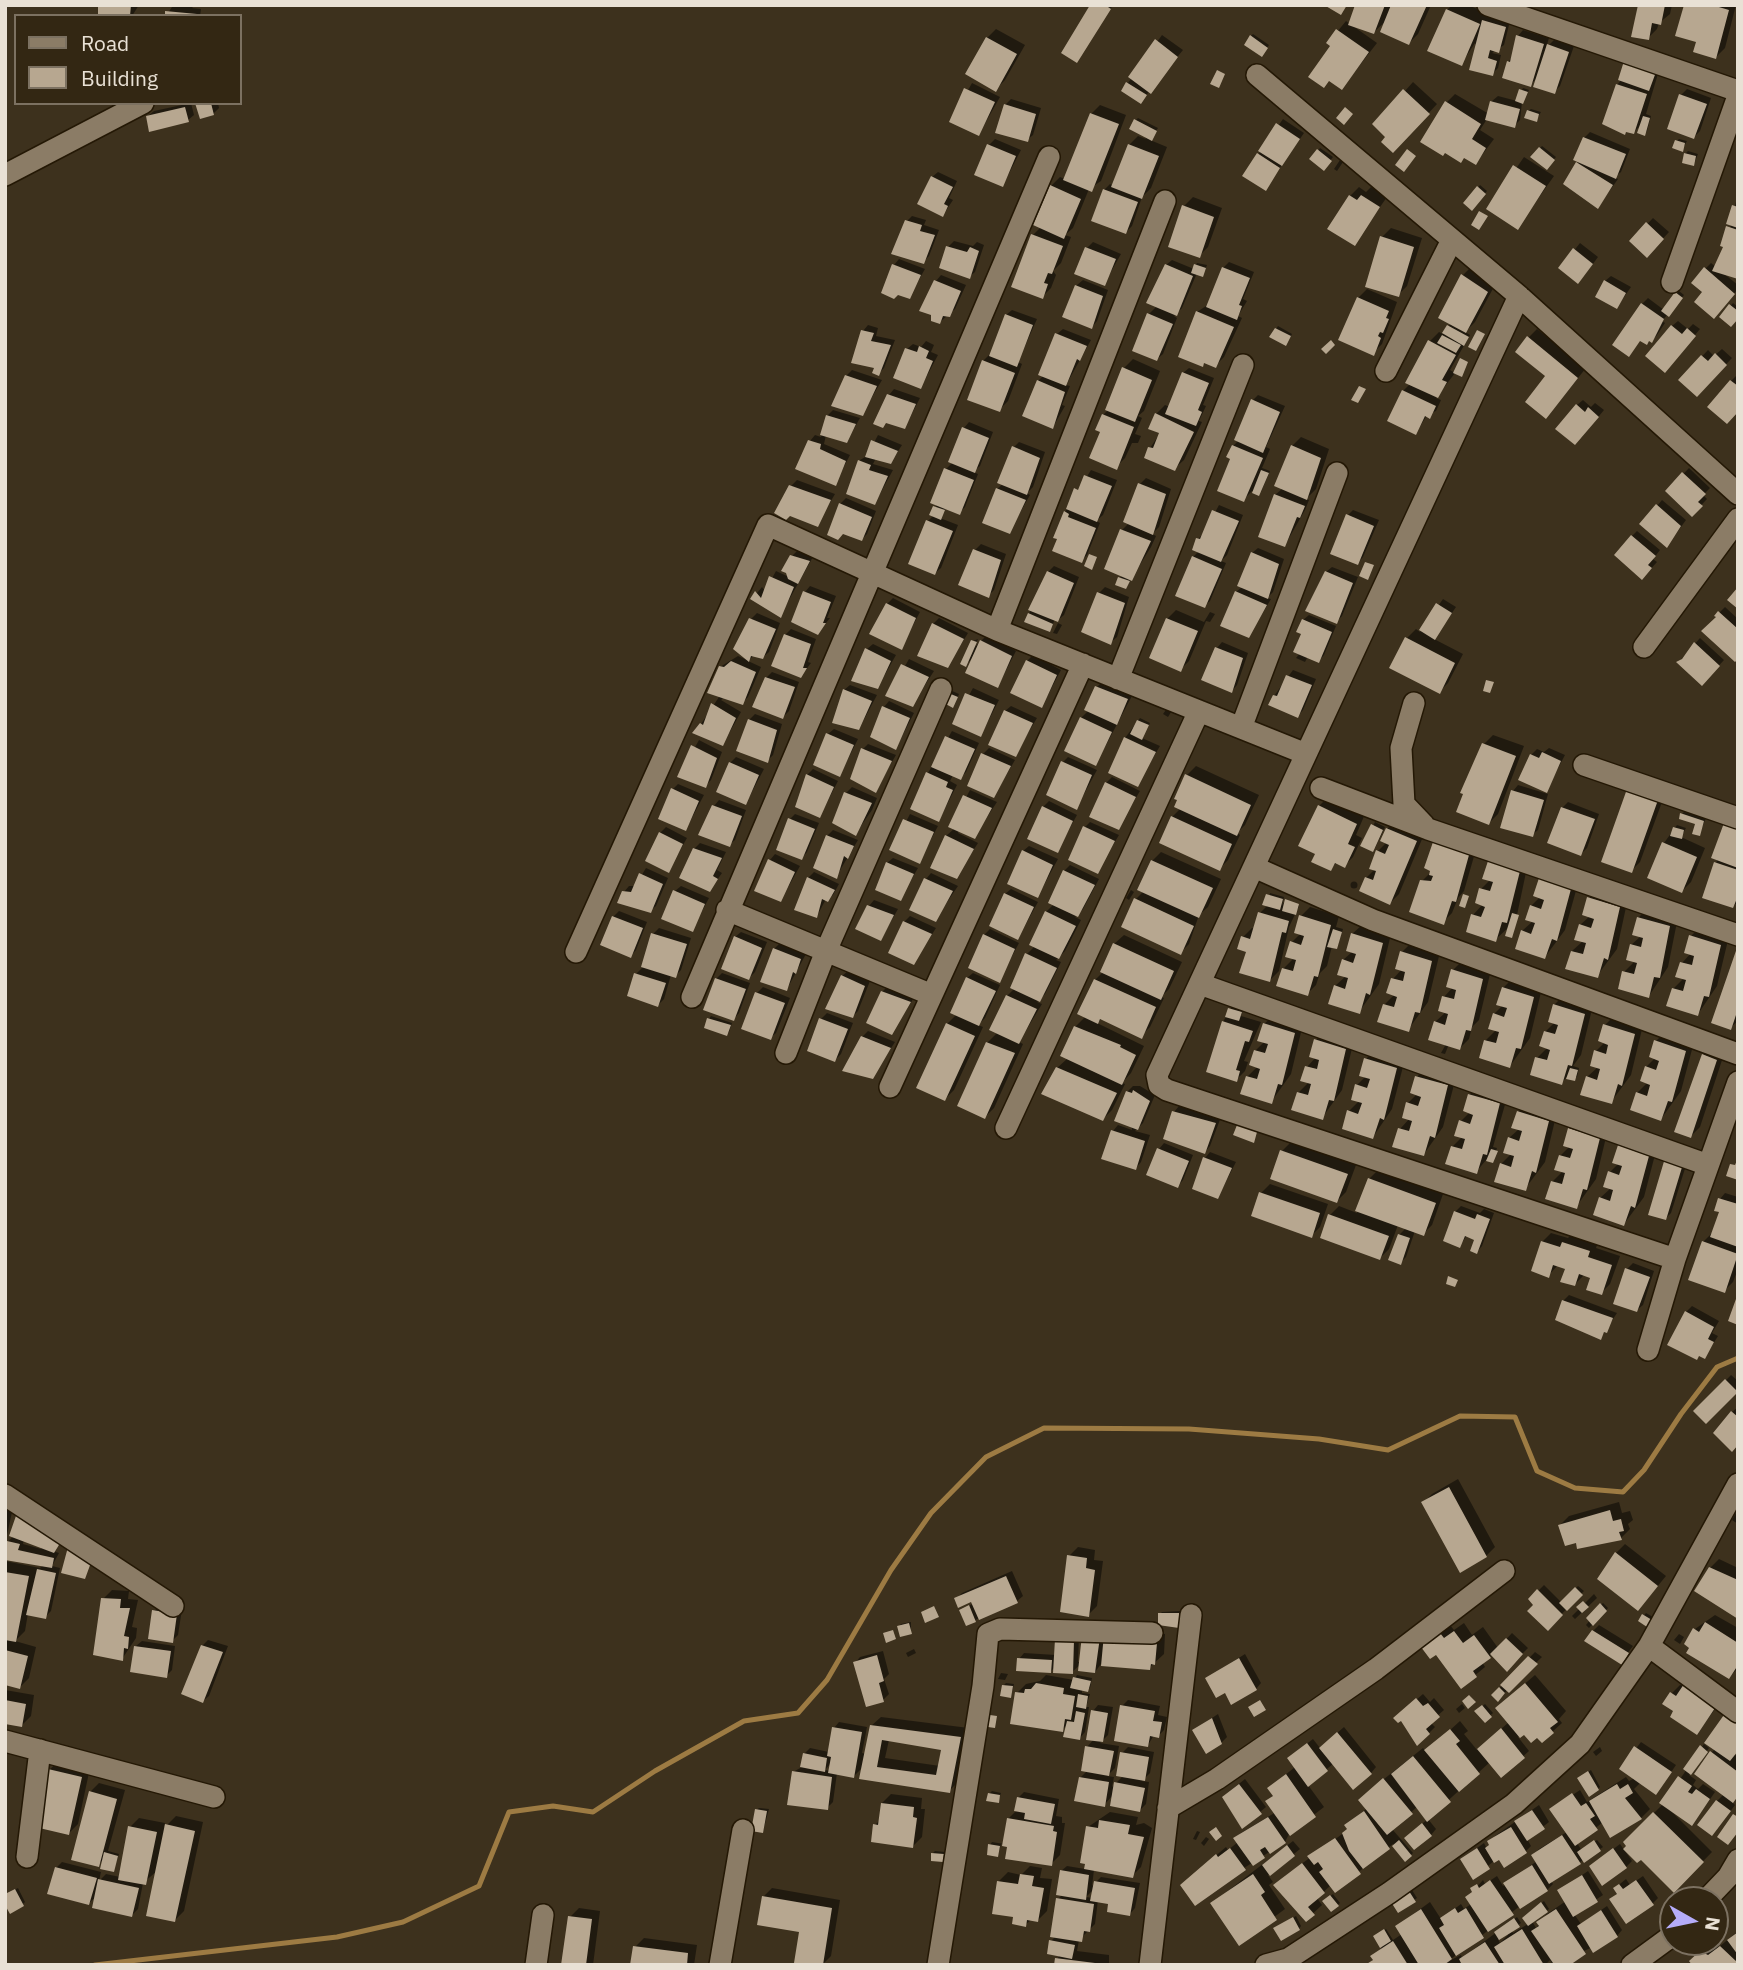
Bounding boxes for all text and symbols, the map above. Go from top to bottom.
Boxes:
legend [14,14,242,105]
text: Road [81,29,129,57]
text: Building [81,64,158,92]
north arrow [1659,1886,1729,1956]
text: N [1700,1915,1726,1933]

